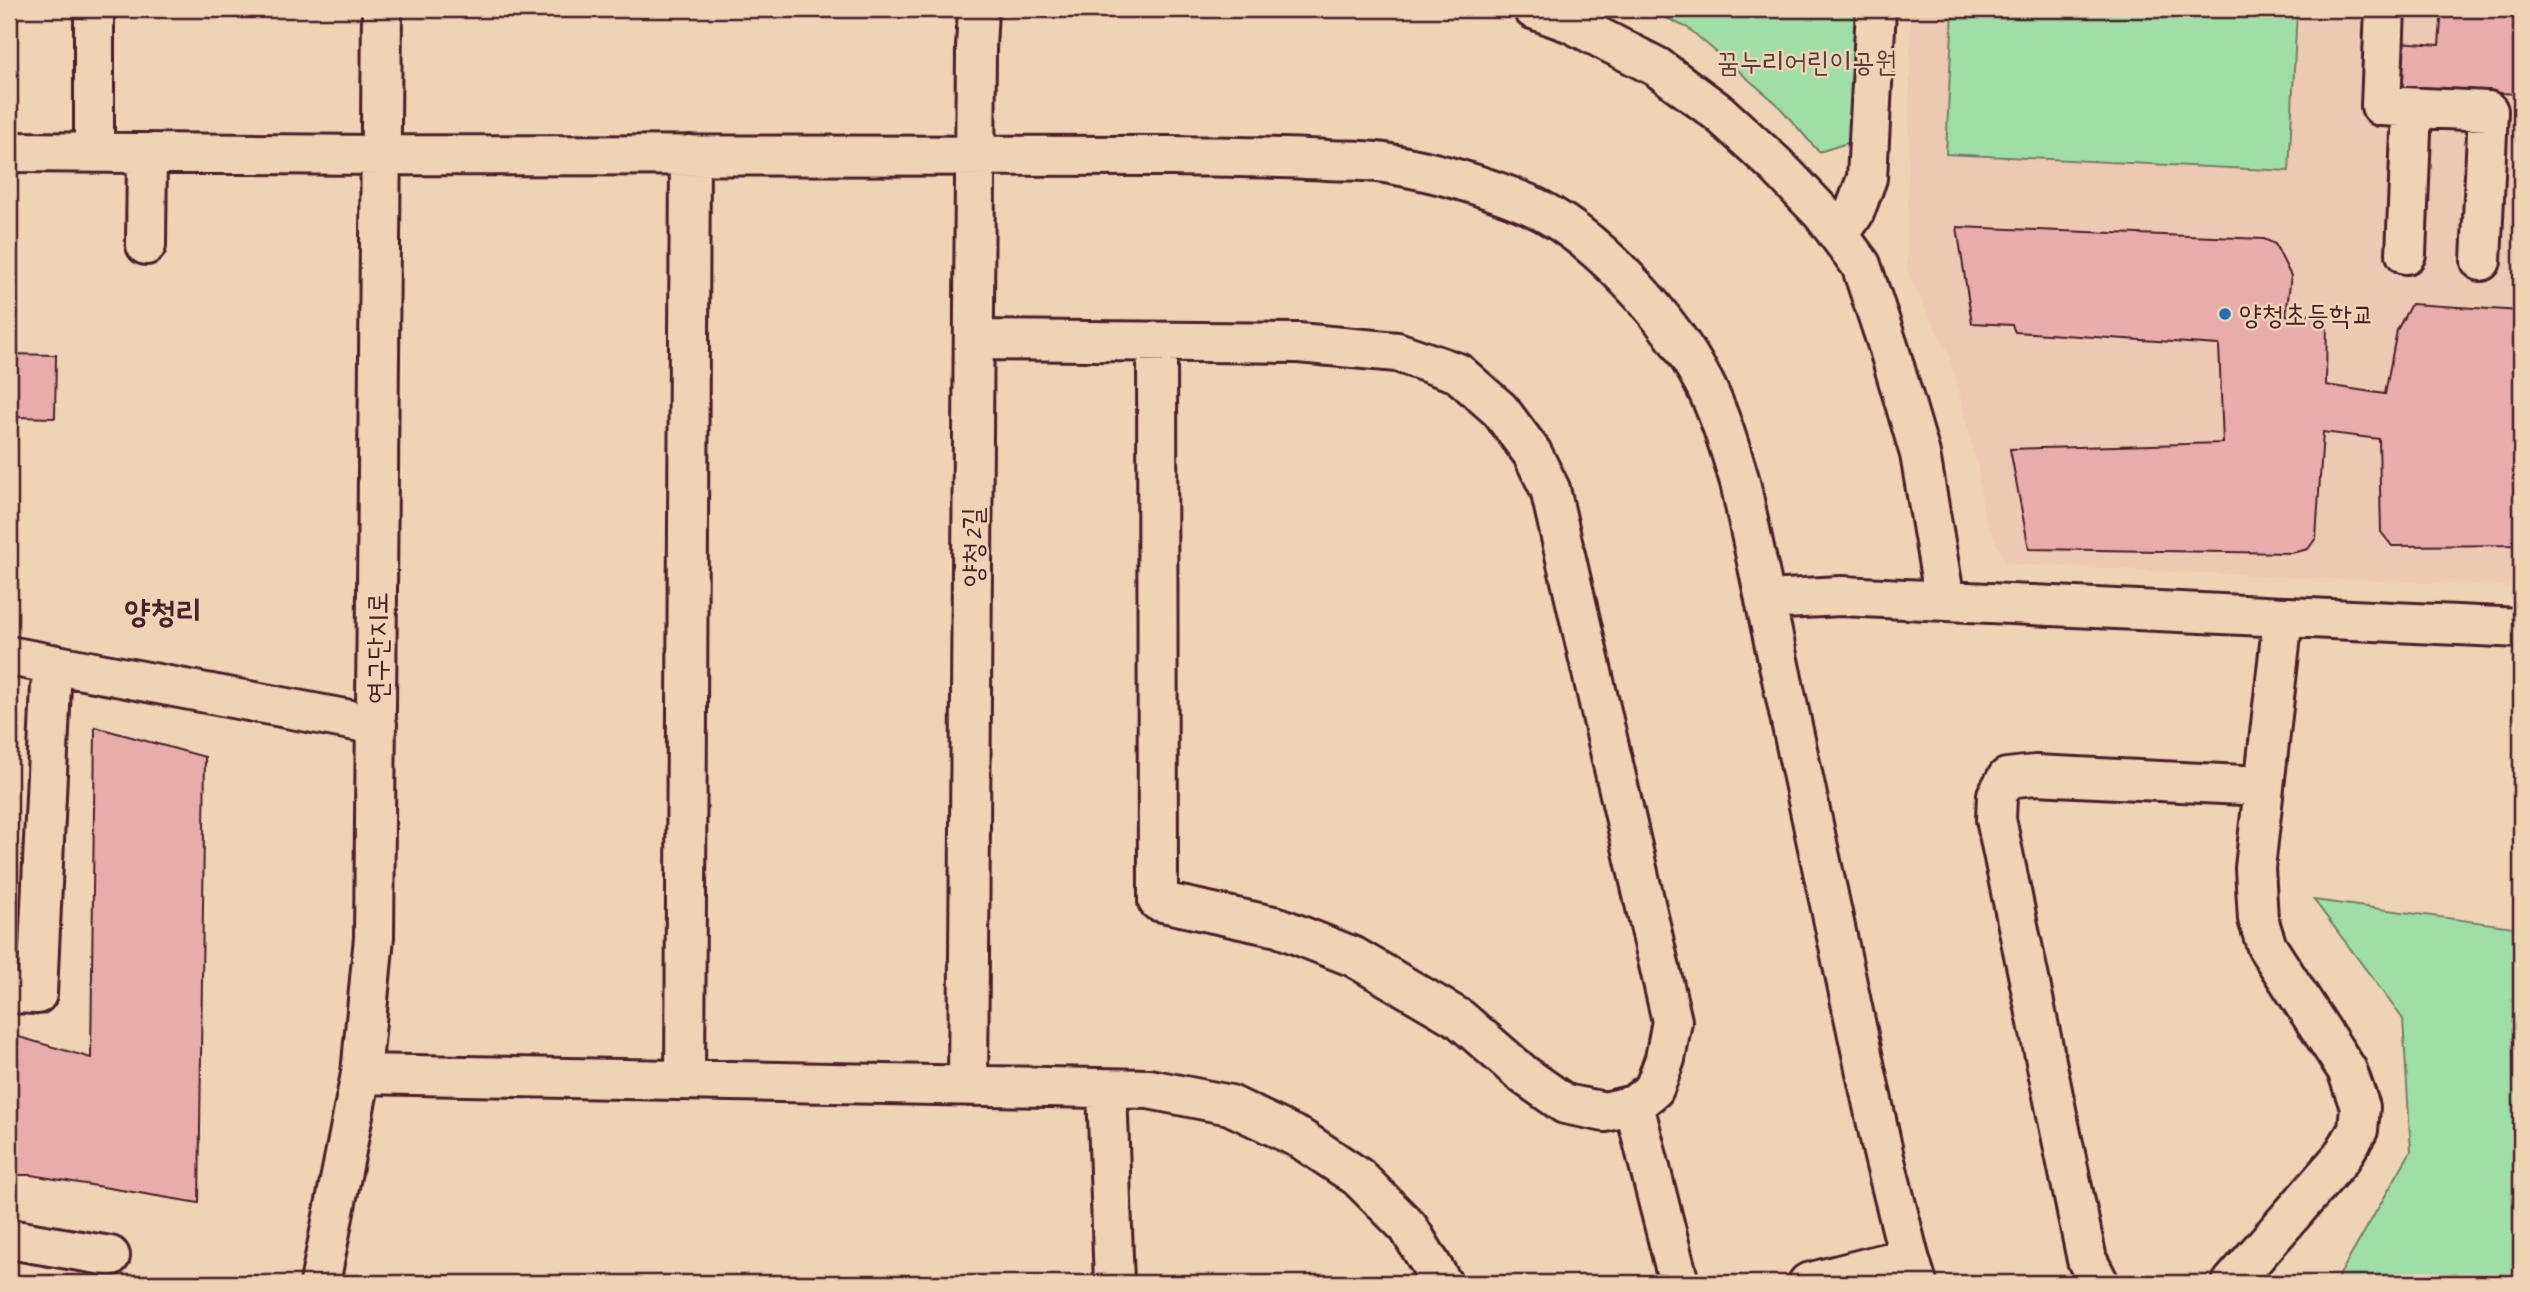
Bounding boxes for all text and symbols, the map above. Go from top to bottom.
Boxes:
park label: 꿈누리어린이공원 [1717,44,1897,79]
place label: 양청초등학교 [2239,297,2374,332]
marker: 양청초등학교 [2217,306,2233,322]
street label: 양청2길 [955,507,990,587]
district label: 양청리 [124,591,202,632]
street label: 연구단지로 [360,592,395,704]

